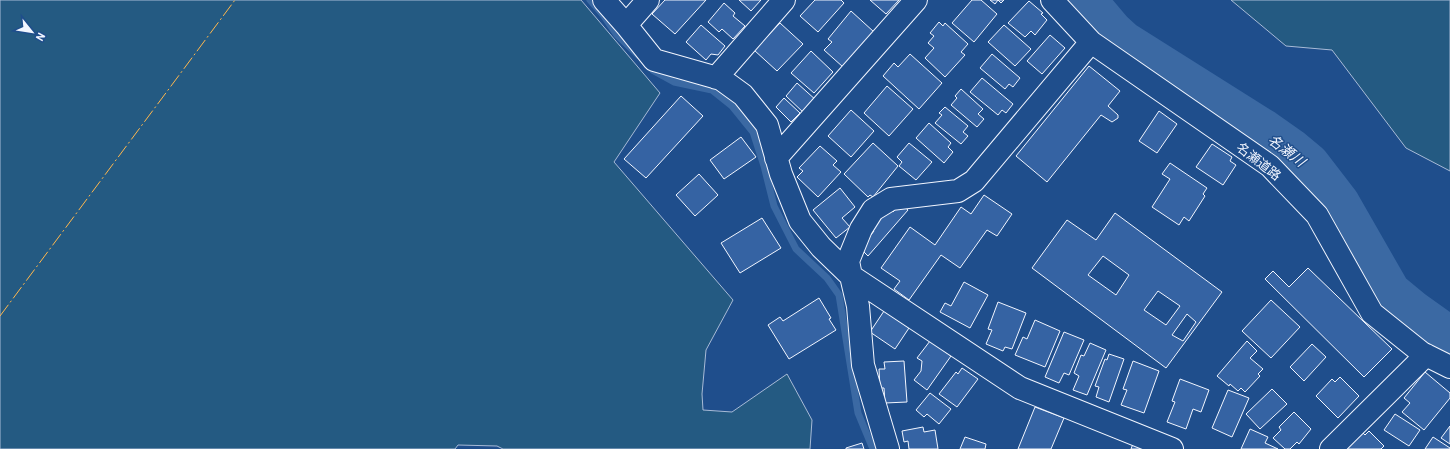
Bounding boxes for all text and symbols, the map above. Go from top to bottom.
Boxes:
north arrow [12,12,52,52]
text: N [34,31,49,44]
water label: 名瀬川 [1265,130,1310,171]
street label: 名瀬道路 [1234,139,1284,183]

